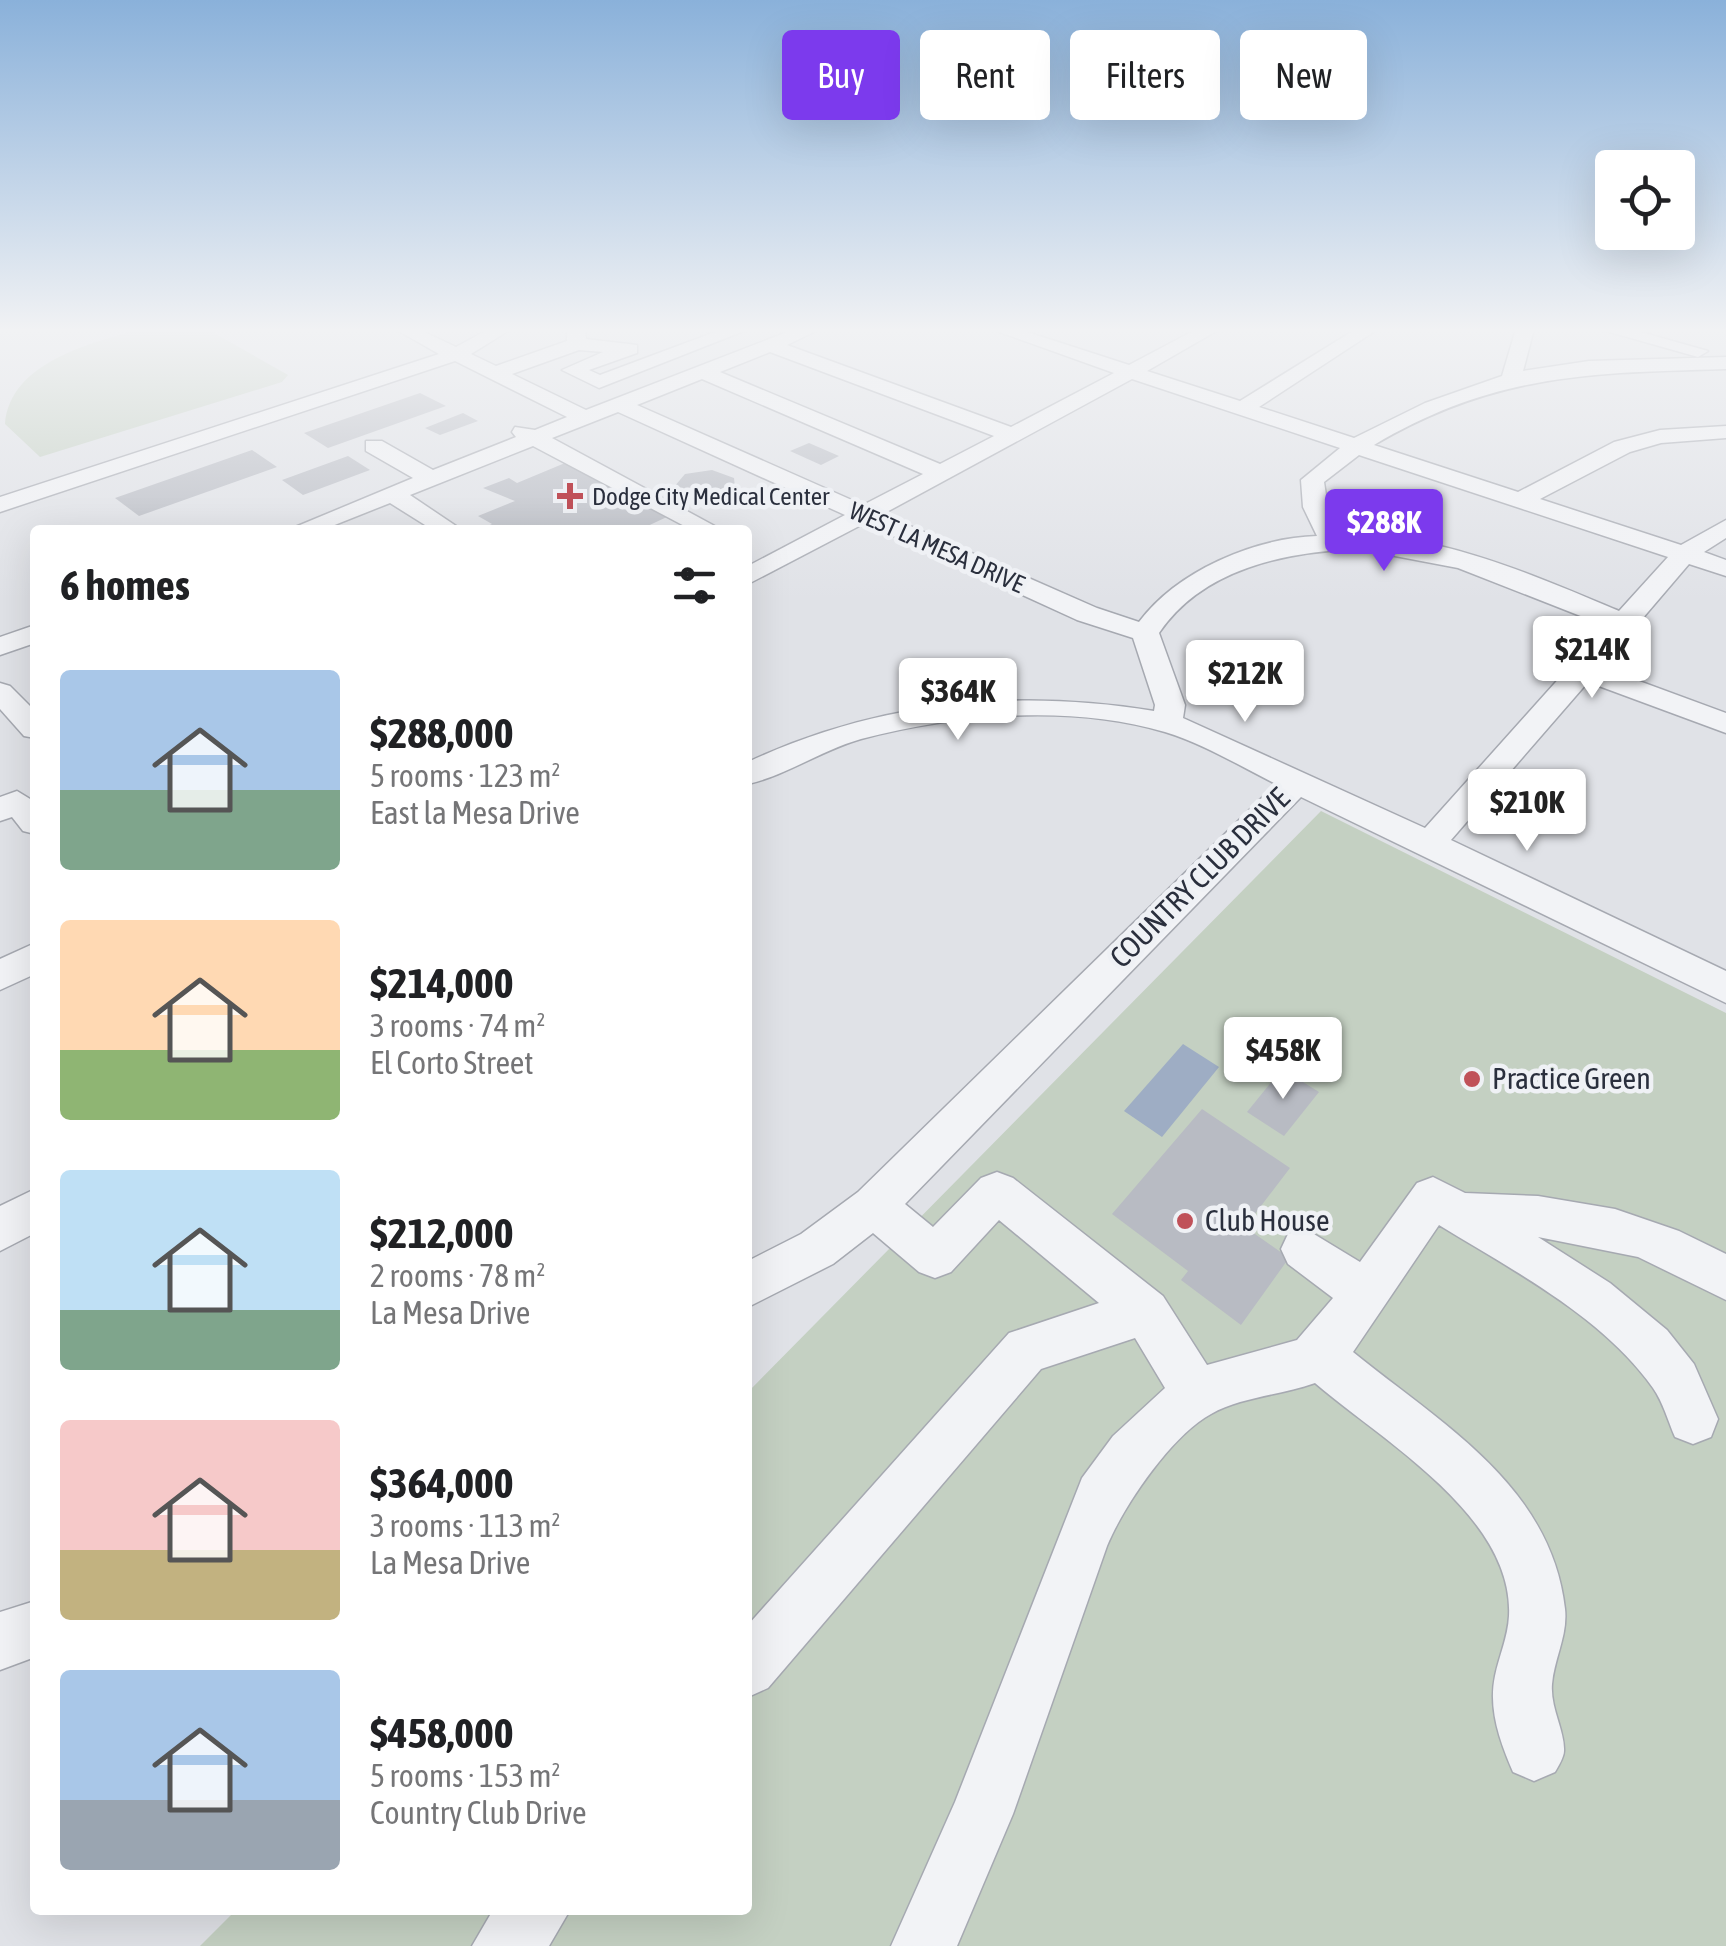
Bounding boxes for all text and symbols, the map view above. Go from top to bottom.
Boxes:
chip: Buy [782,30,900,120]
chip: Rent [920,30,1050,120]
chip: Filters [1070,30,1220,120]
chip: New [1240,30,1367,120]
map controls [1595,150,1695,250]
button: locate [1595,150,1695,250]
place label: Dodge City Medical Center [592,482,830,510]
marker: Dodge City Medical Center [557,483,583,509]
pin: $288K [1314,489,1454,574]
street label: WEST LA MESA DRIVE [845,496,1029,598]
text: $288K [1347,503,1421,540]
icon: filters [667,558,722,613]
text: 6 homes [60,561,190,609]
pin: $214K [1522,616,1662,701]
text: $214K [1555,630,1629,667]
pin: $212K [1175,640,1315,725]
text: $212K [1208,654,1282,691]
pin: $364K [888,658,1028,743]
text: $364K [921,672,995,709]
text: $288,000 [370,709,514,757]
icon: home [140,710,260,830]
text: 5 rooms · 123 m² [370,757,560,794]
pin: $210K [1457,769,1597,854]
street label: COUNTRY CLUB DRIVE [1103,781,1296,974]
text: $210K [1490,783,1564,820]
text: East la Mesa Drive [370,794,580,831]
text: $214,000 [370,959,514,1007]
icon: home [140,960,260,1080]
text: 3 rooms · 74 m² [370,1007,545,1044]
pin: $458K [1213,1017,1353,1102]
text: $458K [1246,1031,1320,1068]
text: El Corto Street [370,1044,534,1081]
place label: Practice Green [1492,1061,1651,1095]
marker: Practice Green [1461,1068,1483,1090]
place label: Club House [1205,1203,1330,1237]
text: $212,000 [370,1209,514,1257]
icon: home [140,1210,260,1330]
marker: Club House [1174,1210,1196,1232]
text: 2 rooms · 78 m² [370,1257,545,1294]
text: La Mesa Drive [370,1294,530,1331]
text: $364,000 [370,1459,514,1507]
icon: home [140,1460,260,1580]
text: 3 rooms · 113 m² [370,1507,560,1544]
text: La Mesa Drive [370,1544,530,1581]
text: $458,000 [370,1709,514,1757]
icon: home [140,1710,260,1830]
text: 5 rooms · 153 m² [370,1757,560,1794]
text: Country Club Drive [370,1794,587,1831]

